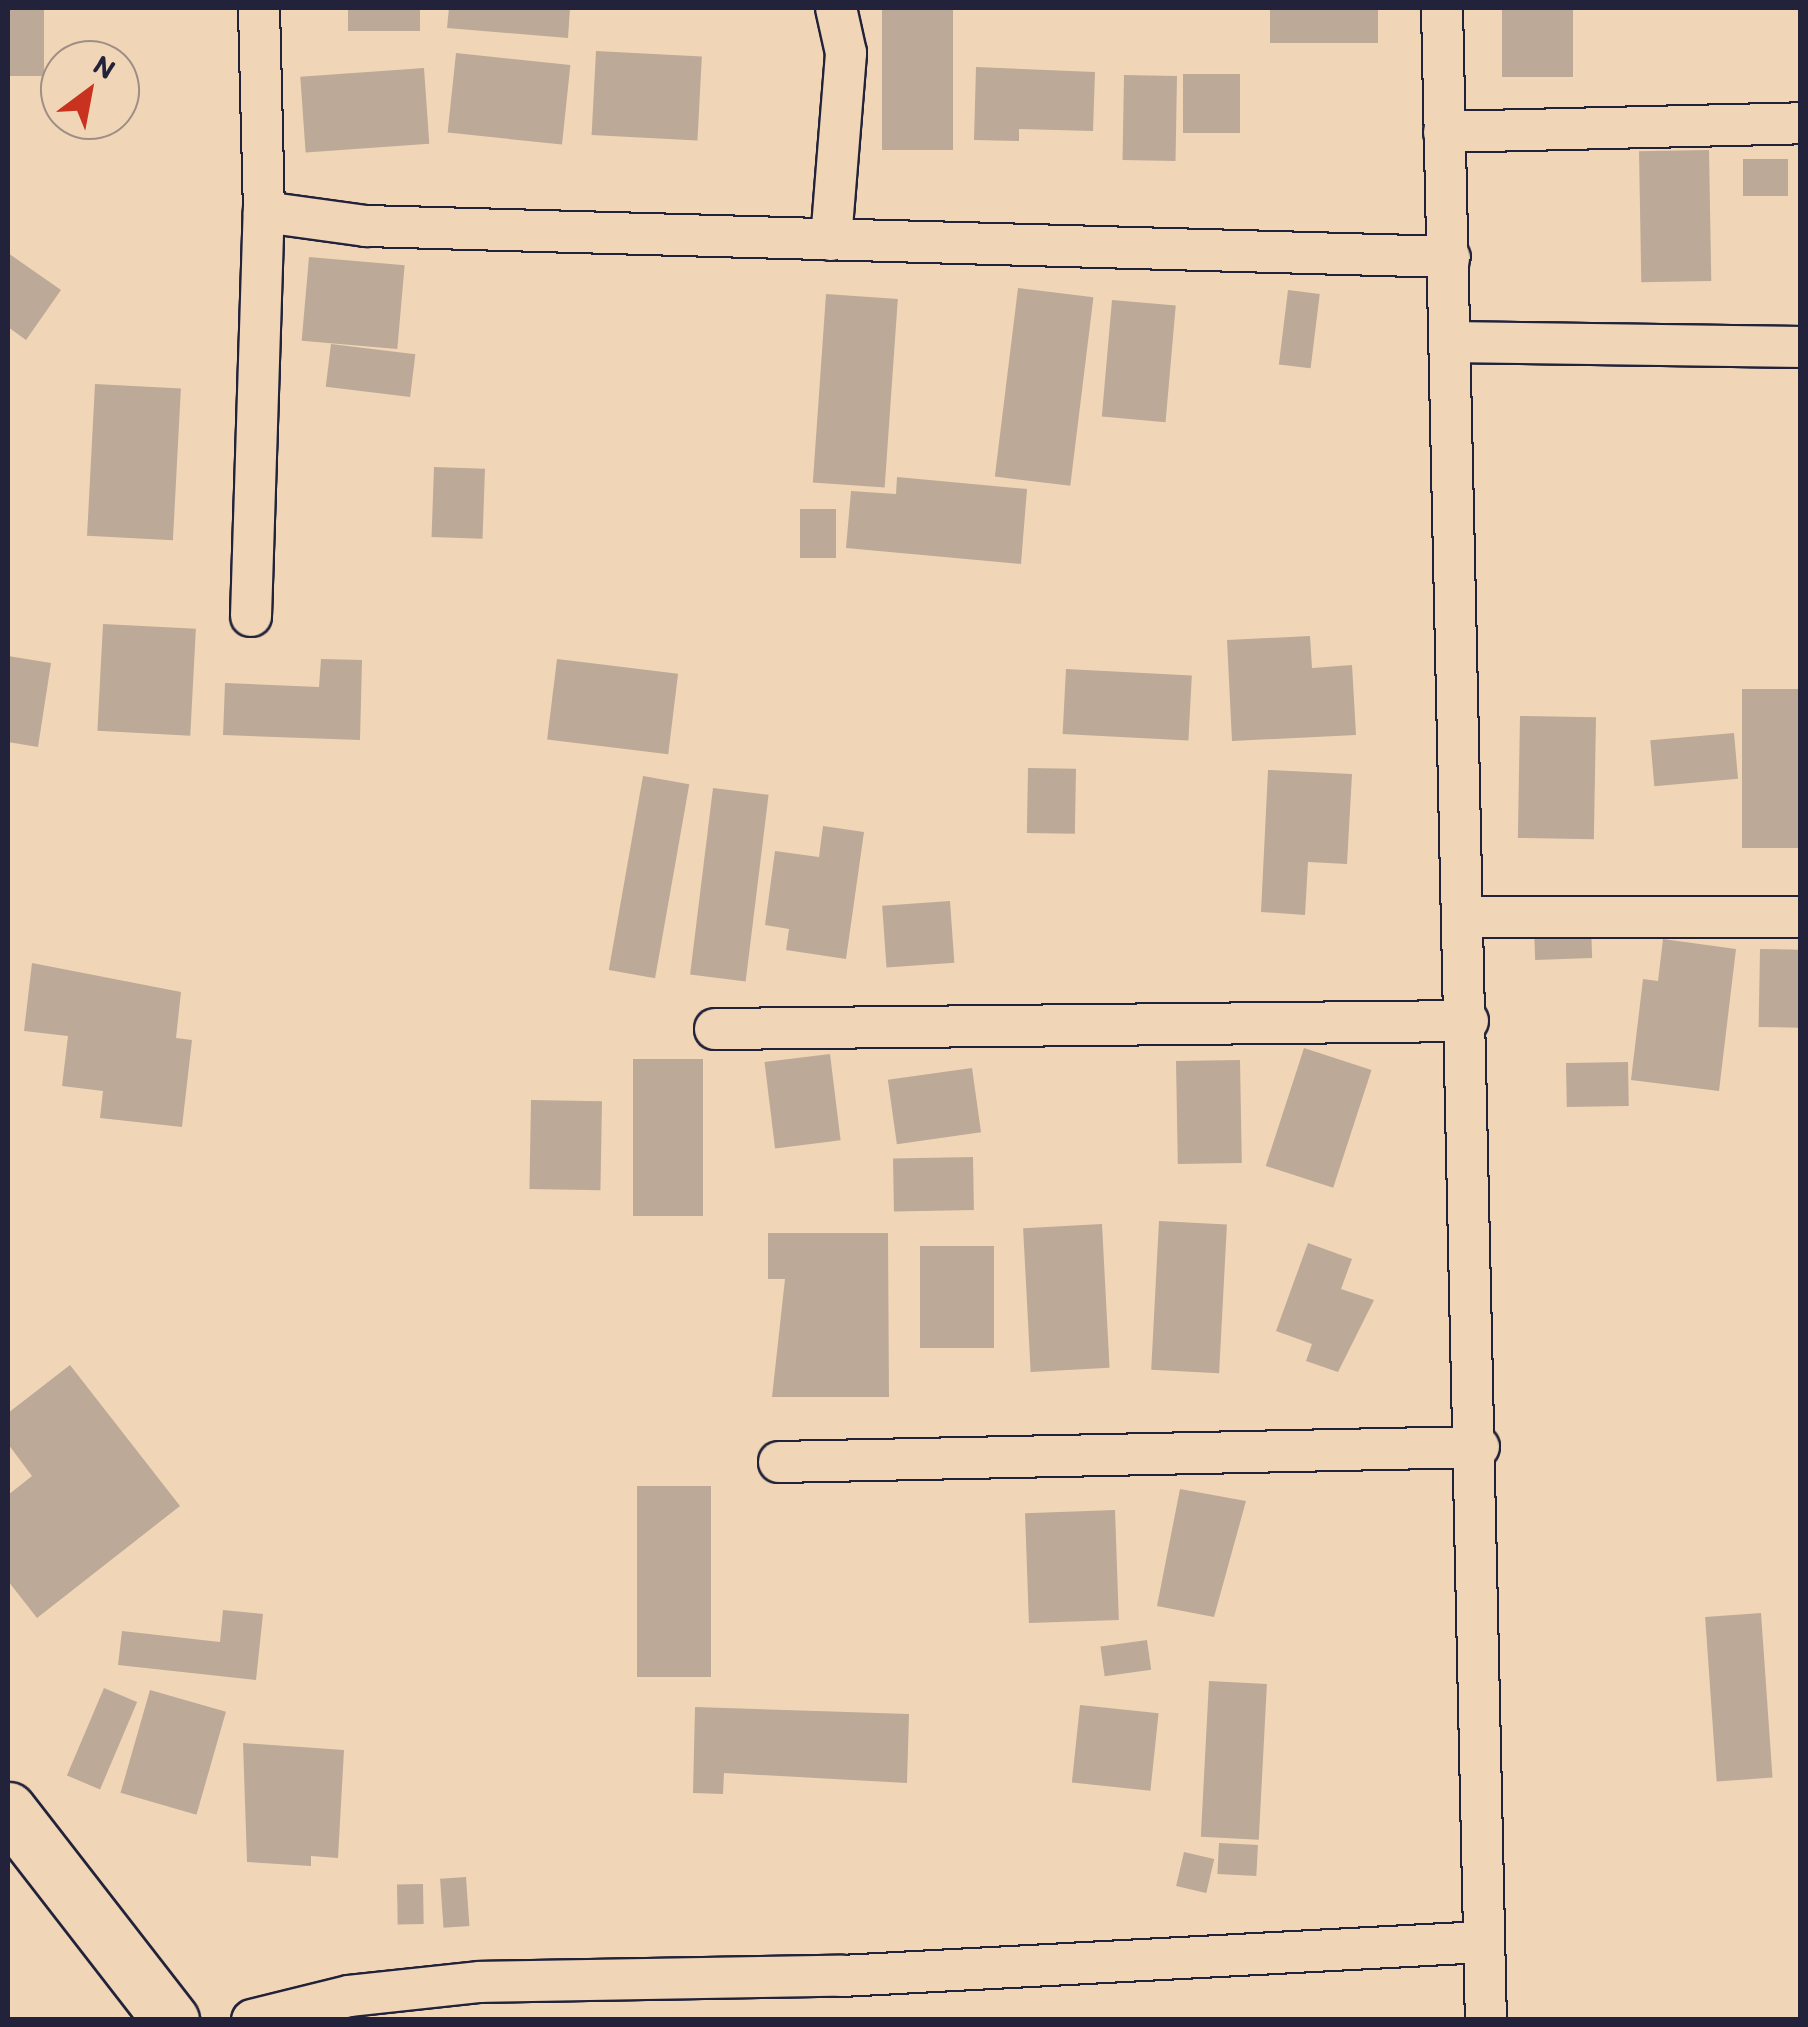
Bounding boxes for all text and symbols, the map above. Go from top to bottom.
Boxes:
north arrow [40,40,140,140]
text: N [88,47,122,86]

